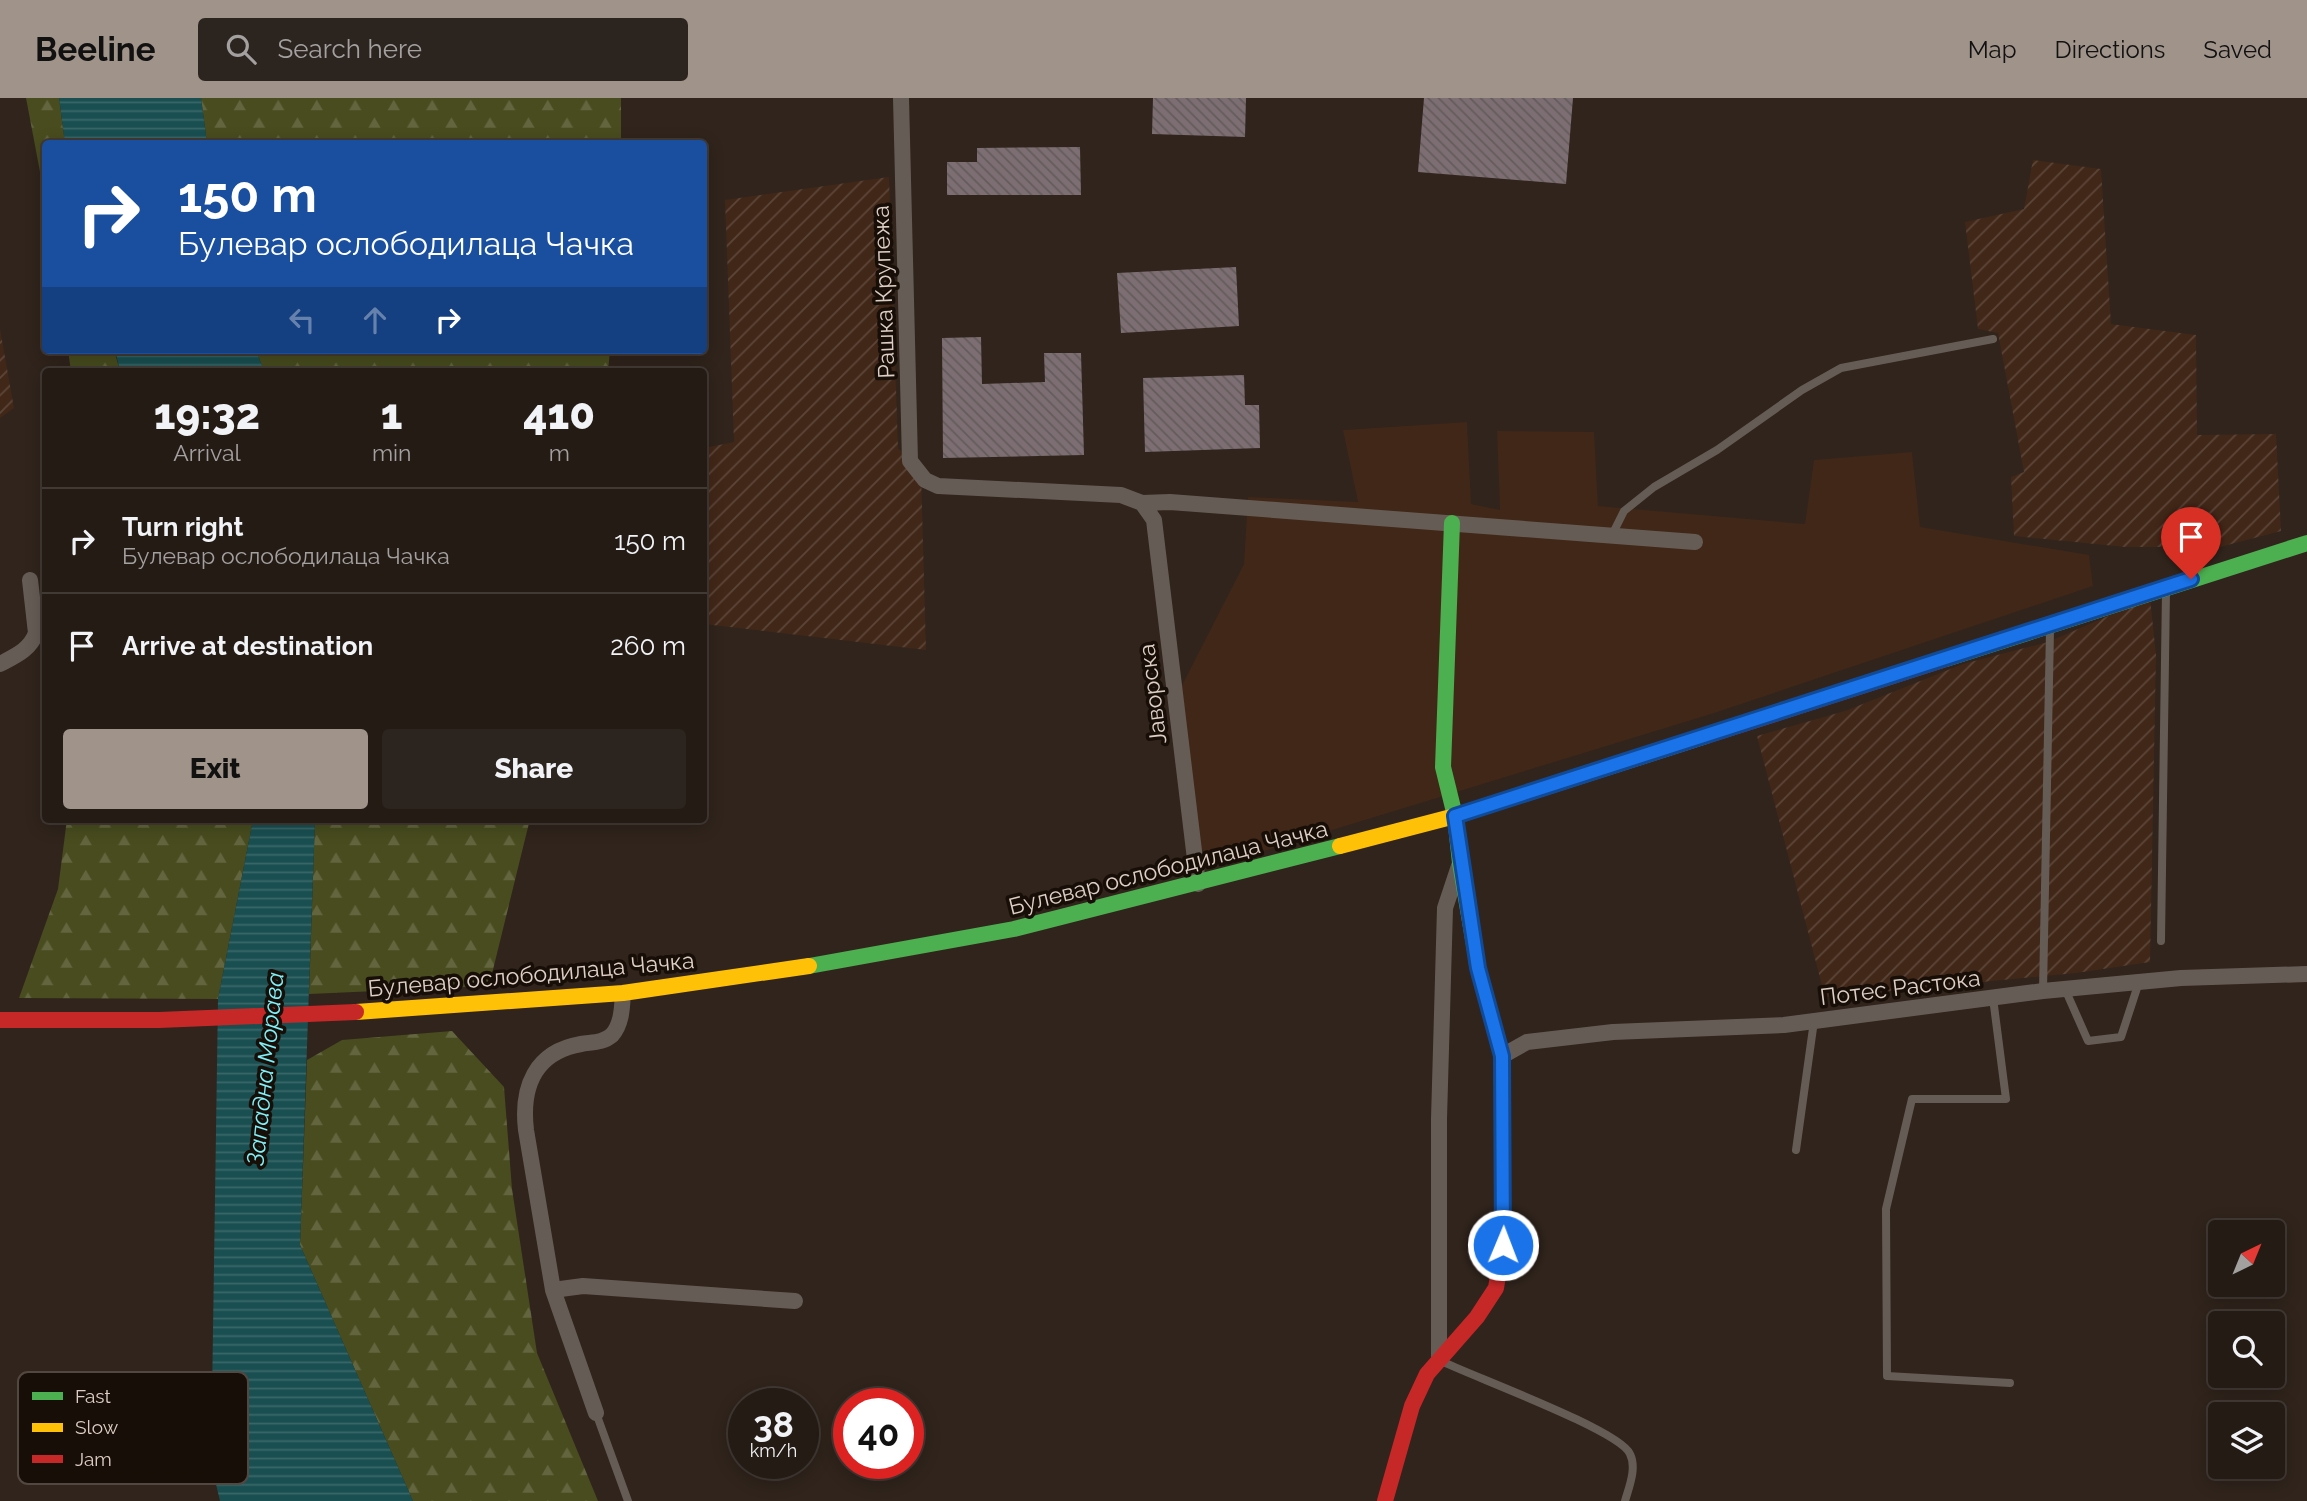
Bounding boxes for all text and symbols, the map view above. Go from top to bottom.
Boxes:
search box [198,18,688,81]
text: Beeline [35,30,156,69]
icon: search [222,30,260,68]
text: Search here [278,34,422,64]
text: Map [1968,35,2017,64]
text: Directions [2055,35,2165,64]
text: Saved [2203,35,2272,64]
text: 150 m [178,166,317,223]
icon: right [63,168,154,259]
street label: Рашка Крупежа [866,205,900,379]
text: Булевар ослободилаца Чачка [178,225,634,262]
icon: left [283,301,321,339]
icon: ahead [356,301,394,339]
icon: right [429,301,467,339]
text: 19:32 [154,390,260,439]
text: 1 [381,390,403,439]
text: 410 [523,390,595,439]
text: Arrival [173,439,241,466]
text: min [372,439,411,466]
text: m [549,439,570,466]
pin [2161,507,2221,579]
text: Turn right [122,512,243,542]
icon: arrive [2172,518,2210,556]
icon: right [63,522,101,560]
text: 150 m [614,526,686,556]
text: Булевар ослободилаца Чачка [122,542,450,569]
icon: arrive [63,627,101,665]
text: Arrive at destination [122,631,373,661]
text: 260 m [610,631,686,661]
street label: Јаворска [1132,642,1172,746]
button: Exit [63,729,368,809]
button: Share [382,729,686,809]
street label: Булевар ослободилаца Чачка [1006,814,1330,920]
street label: Булевар ослободилаца Чачка [367,946,695,1002]
street label: Потес Растока [1818,964,1982,1010]
water label: Западна Морава [240,971,290,1167]
position arrow [1466,1208,1540,1282]
north arrow [2208,1220,2286,1297]
map controls [2208,1220,2285,1479]
button: search [2208,1311,2285,1388]
legend [18,1372,248,1484]
text: Fast [75,1385,111,1407]
speed limit sign: 40 [833,1388,924,1479]
button: layers [2208,1402,2285,1479]
text: 38 [753,1404,794,1445]
text: Slow [75,1416,119,1438]
text: km/h [750,1440,797,1461]
text: Jam [75,1448,112,1470]

